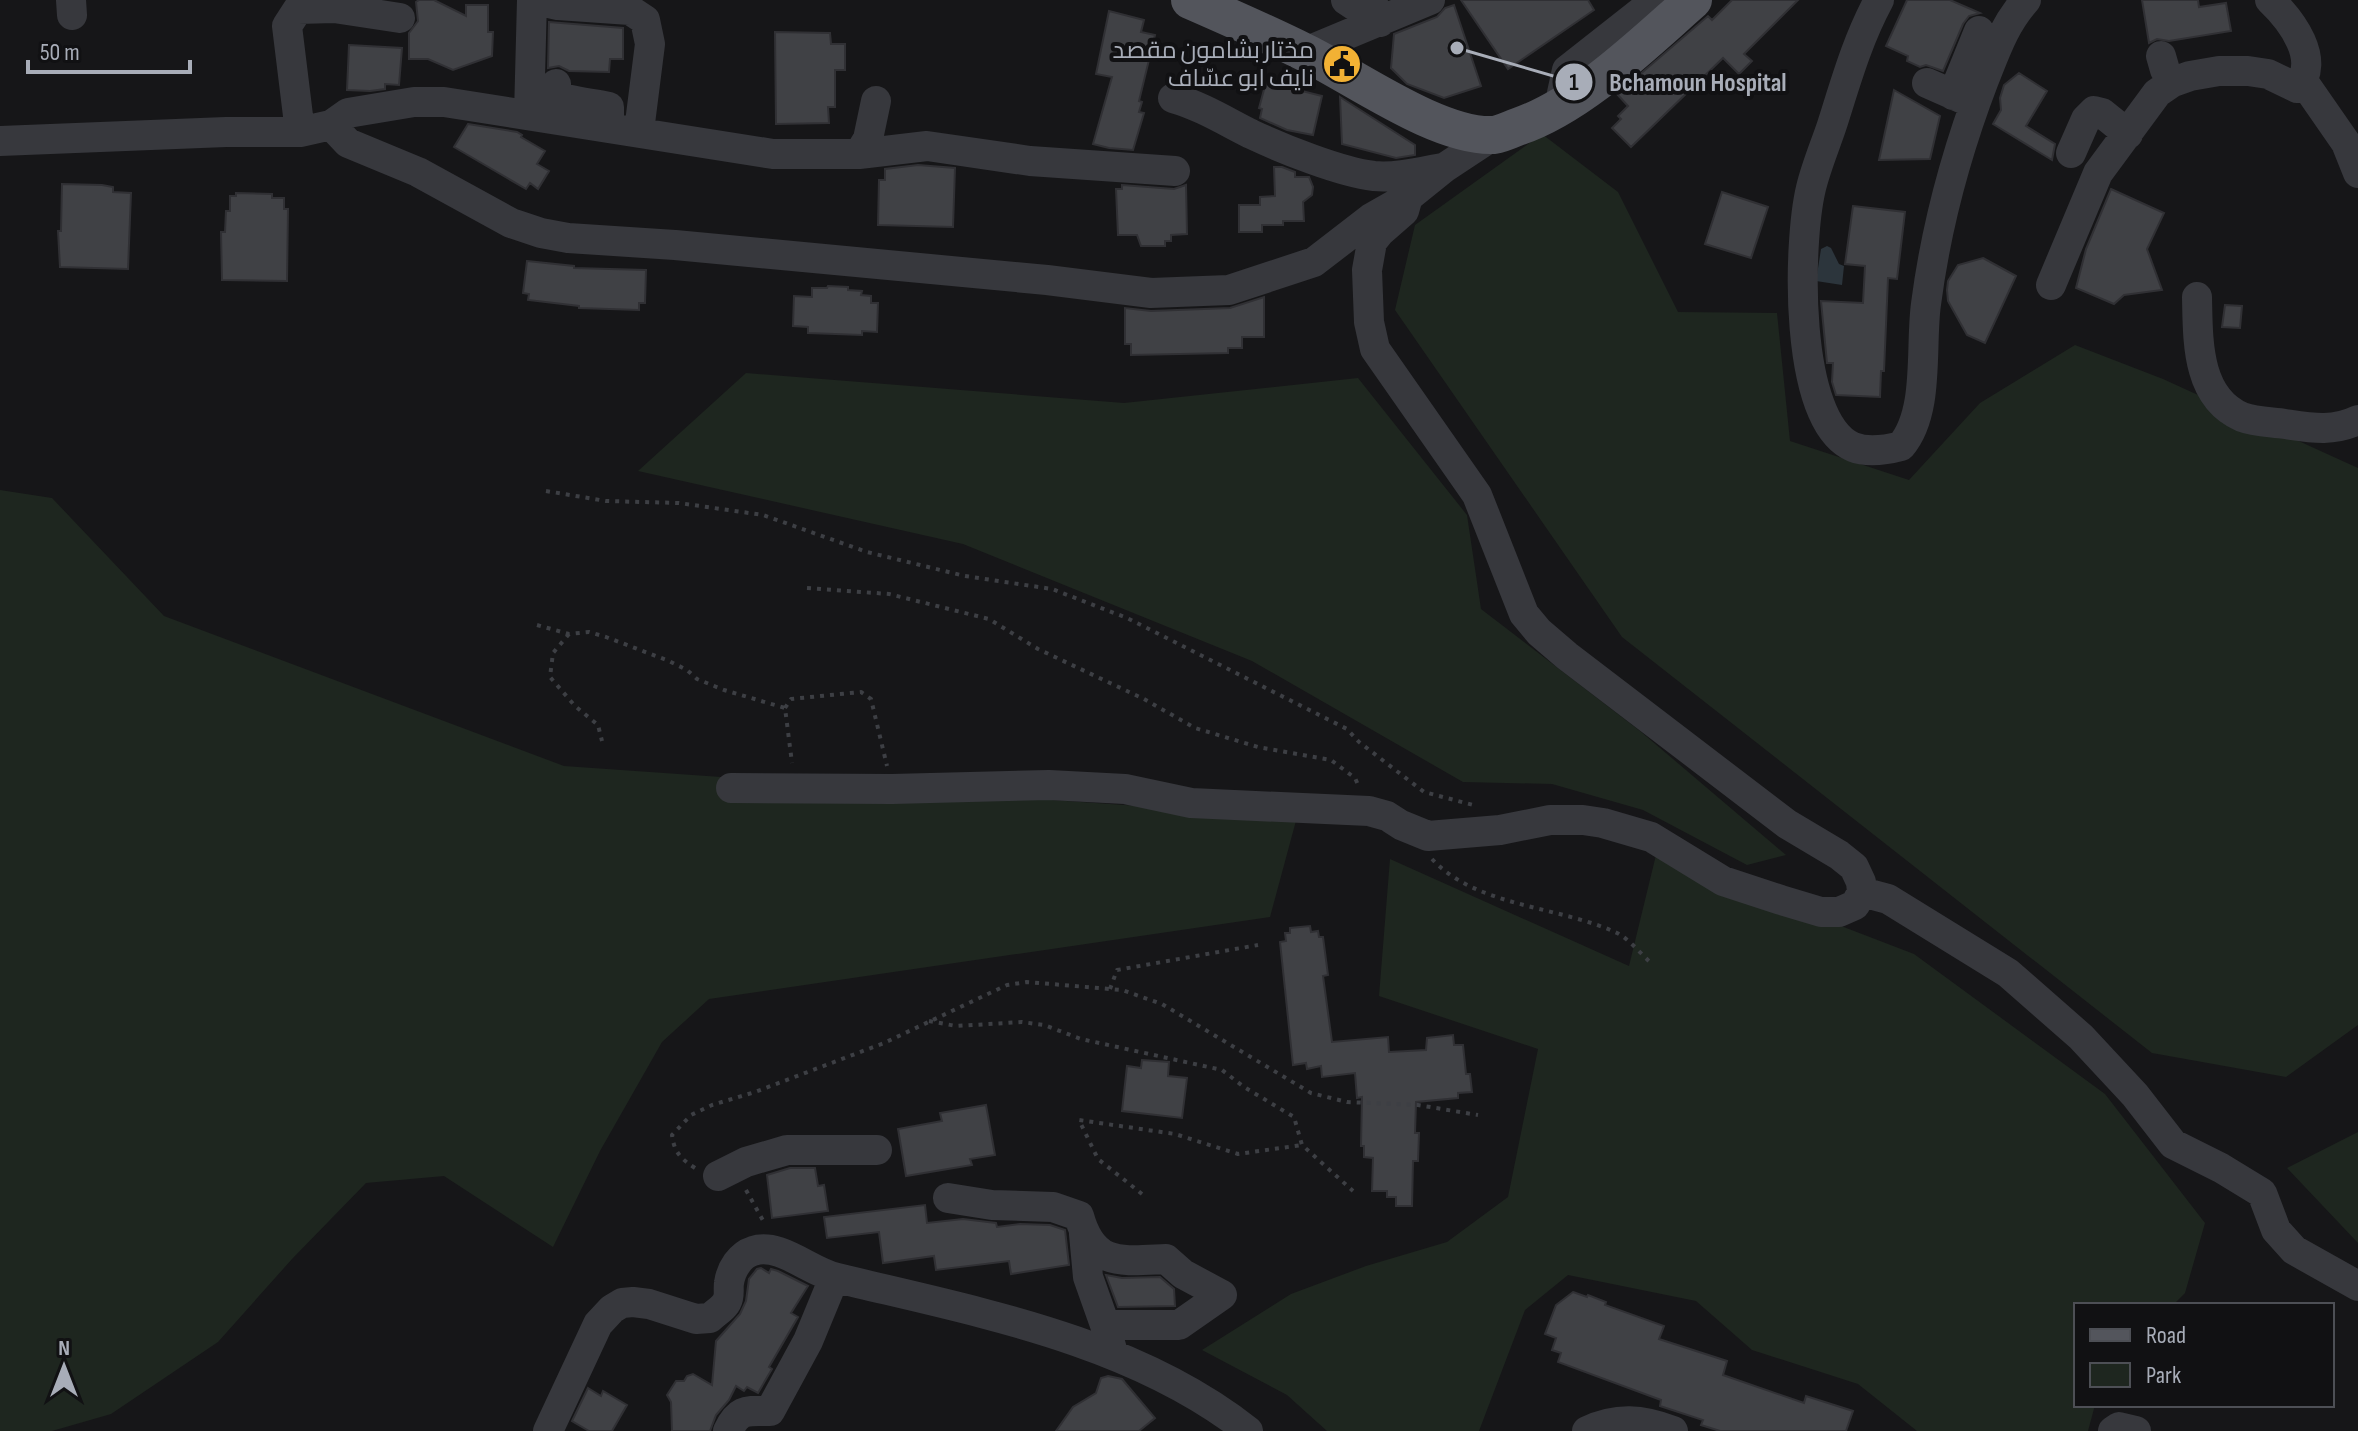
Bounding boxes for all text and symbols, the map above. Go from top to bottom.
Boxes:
scale bar [28,24,190,74]
place label: مختار بشامون مقصد نايف ابو عسّاف [1113,36,1314,93]
text: 50 m [40,38,80,67]
public building icon: مختار بشامون مقصد نايف ابو عسّاف [1321,43,1363,85]
callout: Bchamoun Hospital [1554,57,1803,107]
text: 1 [1569,68,1579,97]
text: Bchamoun Hospital [1609,68,1787,99]
legend [2074,1303,2334,1407]
text: Road [2146,1321,2186,1350]
north arrow [24,1327,104,1407]
text: N [58,1335,70,1362]
text: Park [2146,1361,2181,1390]

